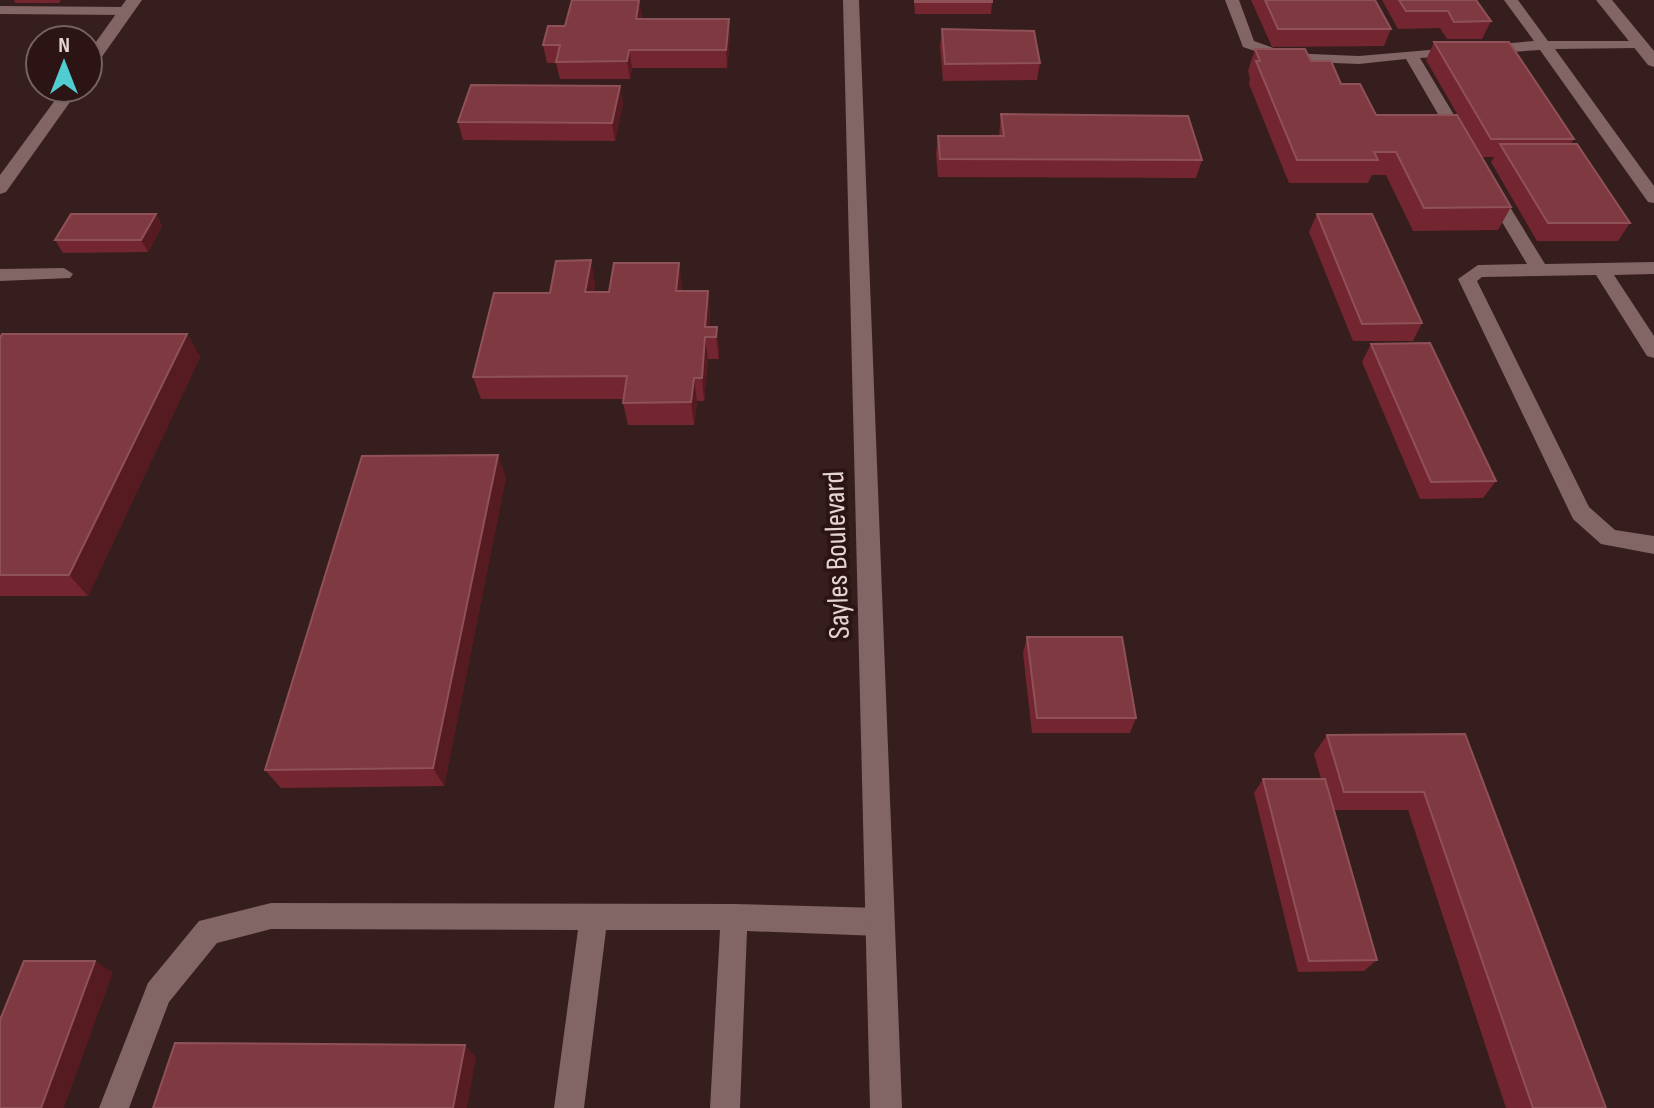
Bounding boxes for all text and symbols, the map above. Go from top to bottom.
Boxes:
north arrow [24,24,104,104]
text: N [58,32,70,59]
street label: Sayles Boulevard [816,470,858,640]

